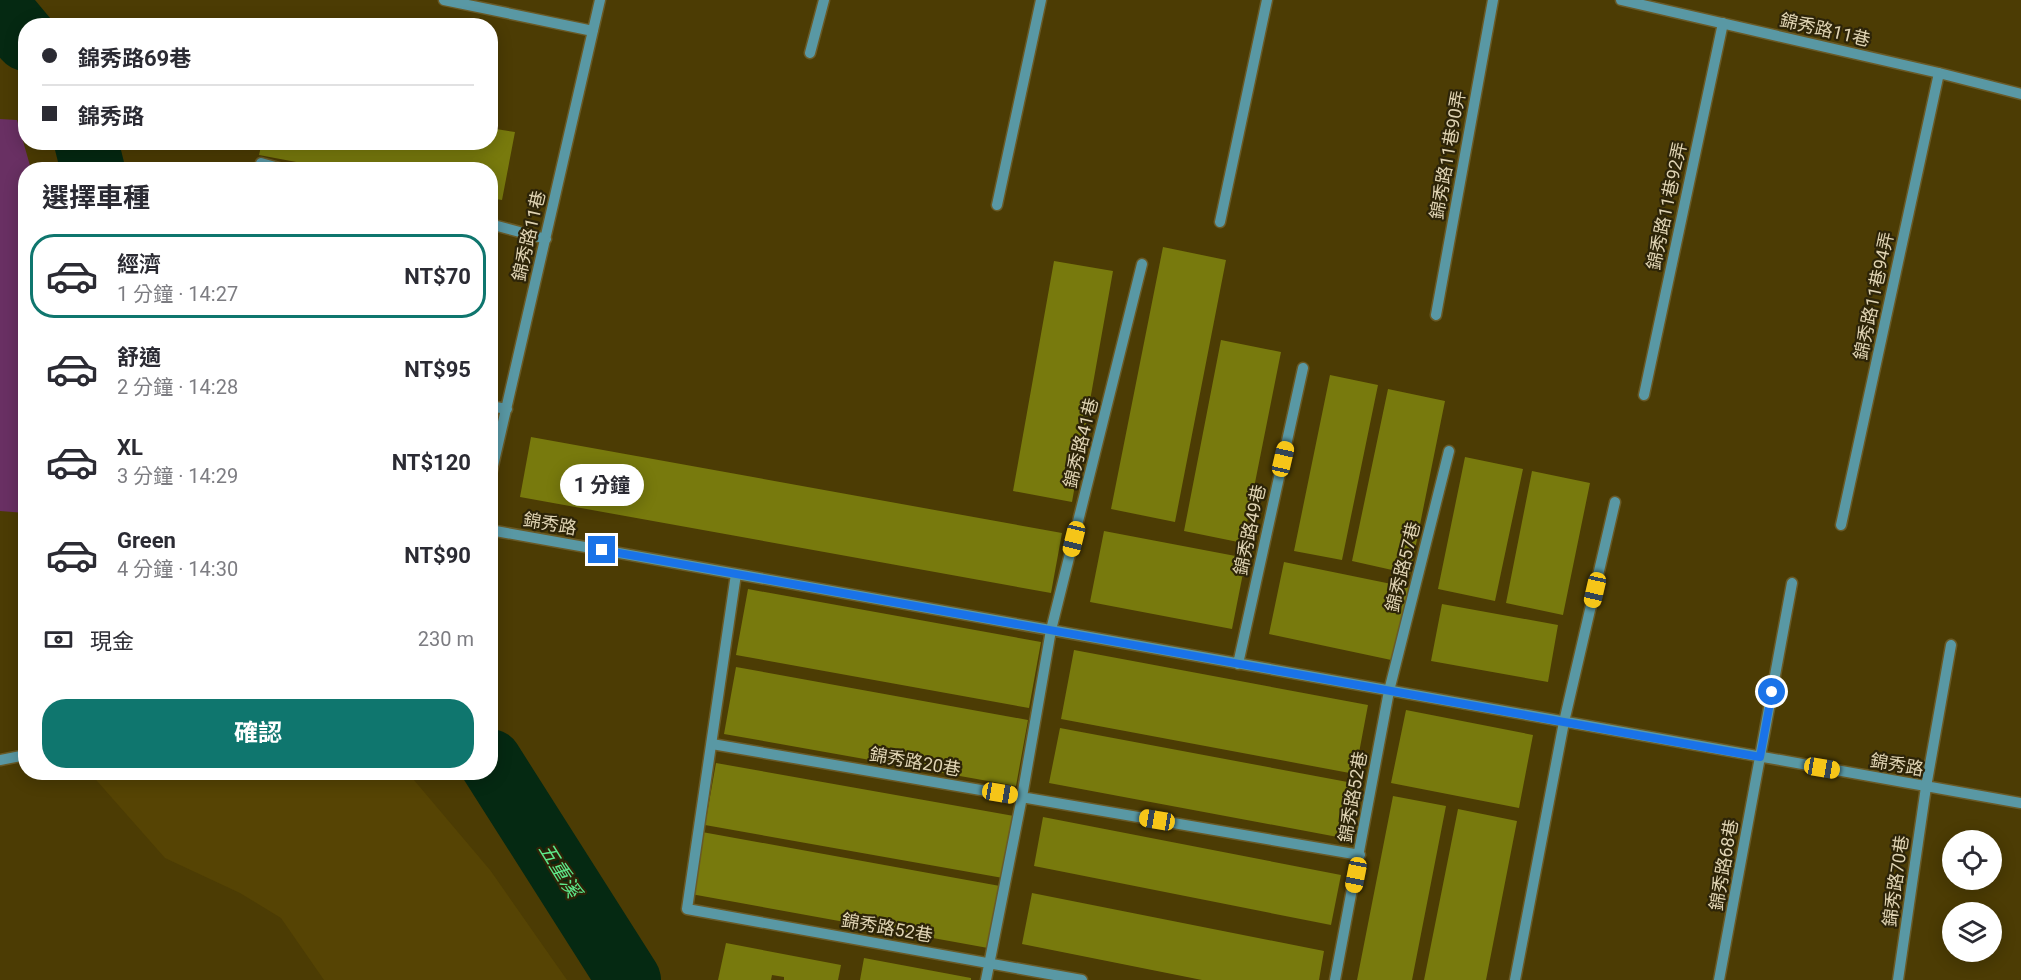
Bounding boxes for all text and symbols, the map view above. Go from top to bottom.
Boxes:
street label: 錦秀路11巷 [1778,9,1872,50]
text: 錦秀路69巷 [78,46,191,71]
street label: 錦秀路11巷90弄 [1426,89,1469,221]
text: 錦秀路 [78,104,144,129]
street label: 錦秀路11巷92弄 [1643,140,1690,272]
text: 選擇車種 [42,182,150,214]
street label: 錦秀路11巷 [508,189,549,283]
street label: 錦秀路11巷94弄 [1850,230,1897,362]
icon: car [45,249,99,303]
text: 經濟 [117,252,161,277]
text: NT$70 [404,264,471,289]
text: 1 分鐘 · 14:27 [117,282,238,306]
icon: car [45,342,99,396]
text: 舒適 [117,345,161,370]
text: NT$95 [404,357,471,382]
text: 2 分鐘 · 14:28 [117,375,238,399]
street label: 錦秀路41巷 [1059,396,1102,490]
icon: car [45,435,99,489]
text: XL [117,435,143,460]
car [1270,439,1296,479]
text: NT$120 [392,450,471,475]
callout: 1 分鐘 [560,463,644,505]
text: 3 分鐘 · 14:29 [117,464,238,488]
text: 1 分鐘 [574,473,630,497]
street label: 錦秀路49巷 [1230,483,1269,577]
street label: 錦秀路 [522,508,578,539]
car [1061,519,1087,559]
street label: 錦秀路57巷 [1381,520,1424,614]
icon: car [45,528,99,582]
text: Green [117,528,176,553]
route end [588,536,615,563]
text: NT$90 [404,543,471,568]
text: 4 分鐘 · 14:30 [117,557,238,581]
car [1582,570,1608,610]
icon: cash [42,623,75,656]
text: 230 m [418,627,474,651]
text: 現金 [90,629,134,654]
route start [1758,678,1785,705]
button: 確認 [42,699,474,768]
street label: 錦秀路20巷 [868,743,962,780]
street label: 錦秀路 [1869,749,1925,780]
street label: 錦秀路52巷 [1334,750,1371,844]
car [1803,756,1841,780]
car [981,781,1019,805]
car [1138,808,1176,832]
street label: 錦秀路68巷 [1705,818,1742,912]
map controls [1942,830,2002,962]
button: locate [1942,830,2002,890]
street label: 錦秀路70巷 [1879,834,1912,928]
water label: 五重溪 [534,838,588,904]
car [1344,856,1368,894]
button: layers [1942,902,2002,962]
street label: 錦秀路52巷 [840,909,934,946]

